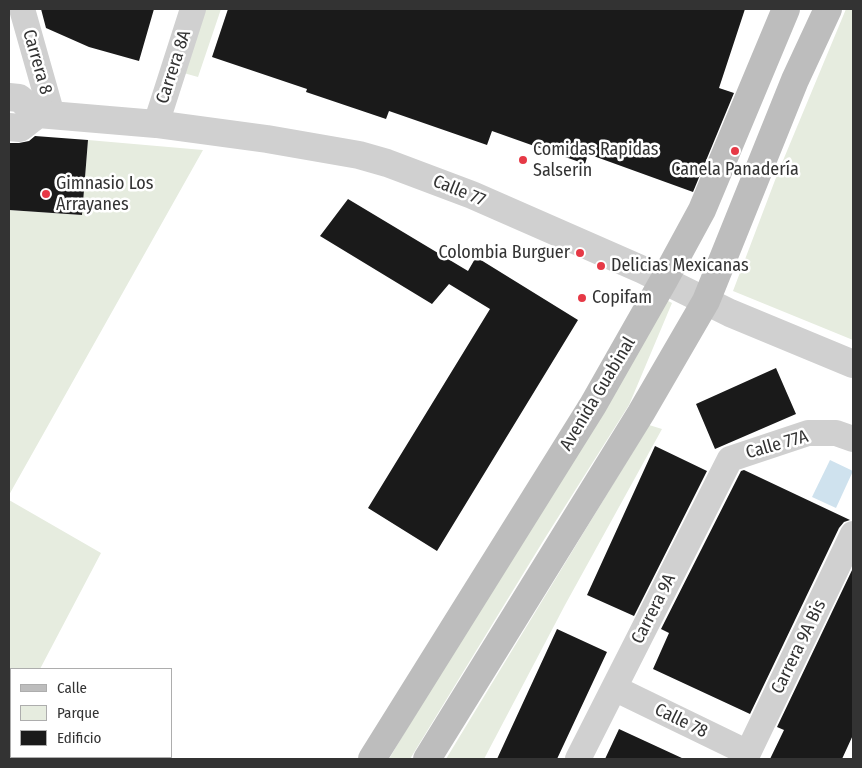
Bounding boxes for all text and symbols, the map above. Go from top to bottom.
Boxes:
street label: Carrera 8 [17,27,57,97]
street label: Carrera 8A [152,28,196,106]
place label: Comidas Rapidas Salserin [533,139,658,182]
marker: Canela Panadería [729,145,741,157]
marker: Comidas Rapidas Salserin [517,154,529,166]
place label: Canela Panadería [671,159,799,181]
street label: Calle 77 [430,171,488,211]
place label: Gimnasio Los Arrayanes [56,173,154,215]
marker: Gimnasio Los Arrayanes [40,188,52,200]
place label: Colombia Burguer [438,242,570,264]
marker: Colombia Burguer [574,247,586,259]
place label: Delicias Mexicanas [611,255,749,277]
marker: Delicias Mexicanas [595,260,607,272]
place label: Copifam [592,287,652,309]
marker: Copifam [576,292,588,304]
street label: Avenida Guabinal [556,333,640,455]
street label: Calle 77A [743,426,811,464]
street label: Carrera 9A [627,570,681,648]
street label: Carrera 9A Bis [767,596,831,698]
legend [10,668,172,758]
text: Calle [57,679,87,697]
street label: Calle 78 [651,699,711,743]
text: Parque [57,704,100,722]
text: Edificio [57,729,102,747]

